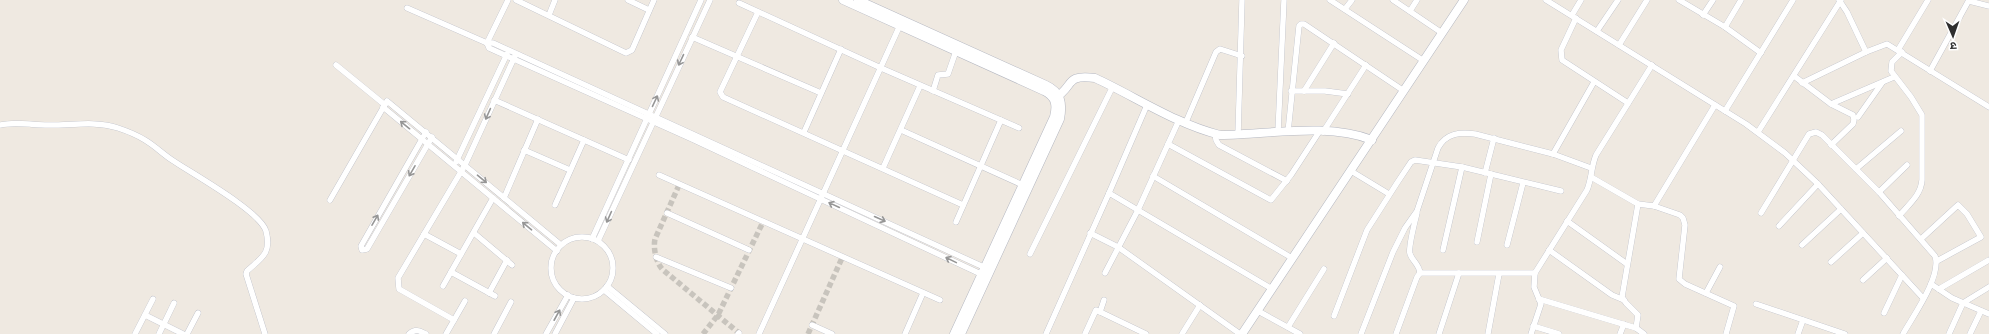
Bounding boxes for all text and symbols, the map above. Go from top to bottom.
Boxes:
north arrow [1933,16,1973,56]
text: उ [1949,39,1957,52]
one-way arrow [677,54,684,66]
one-way arrow [652,96,659,108]
one-way arrow [484,108,491,120]
one-way arrow [399,120,410,129]
one-way arrow [408,165,416,177]
one-way arrow [477,175,487,184]
one-way arrow [828,201,840,208]
one-way arrow [605,211,612,223]
one-way arrow [372,214,380,226]
one-way arrow [873,216,885,223]
one-way arrow [521,221,532,230]
one-way arrow [946,256,958,263]
one-way arrow [553,309,561,321]

